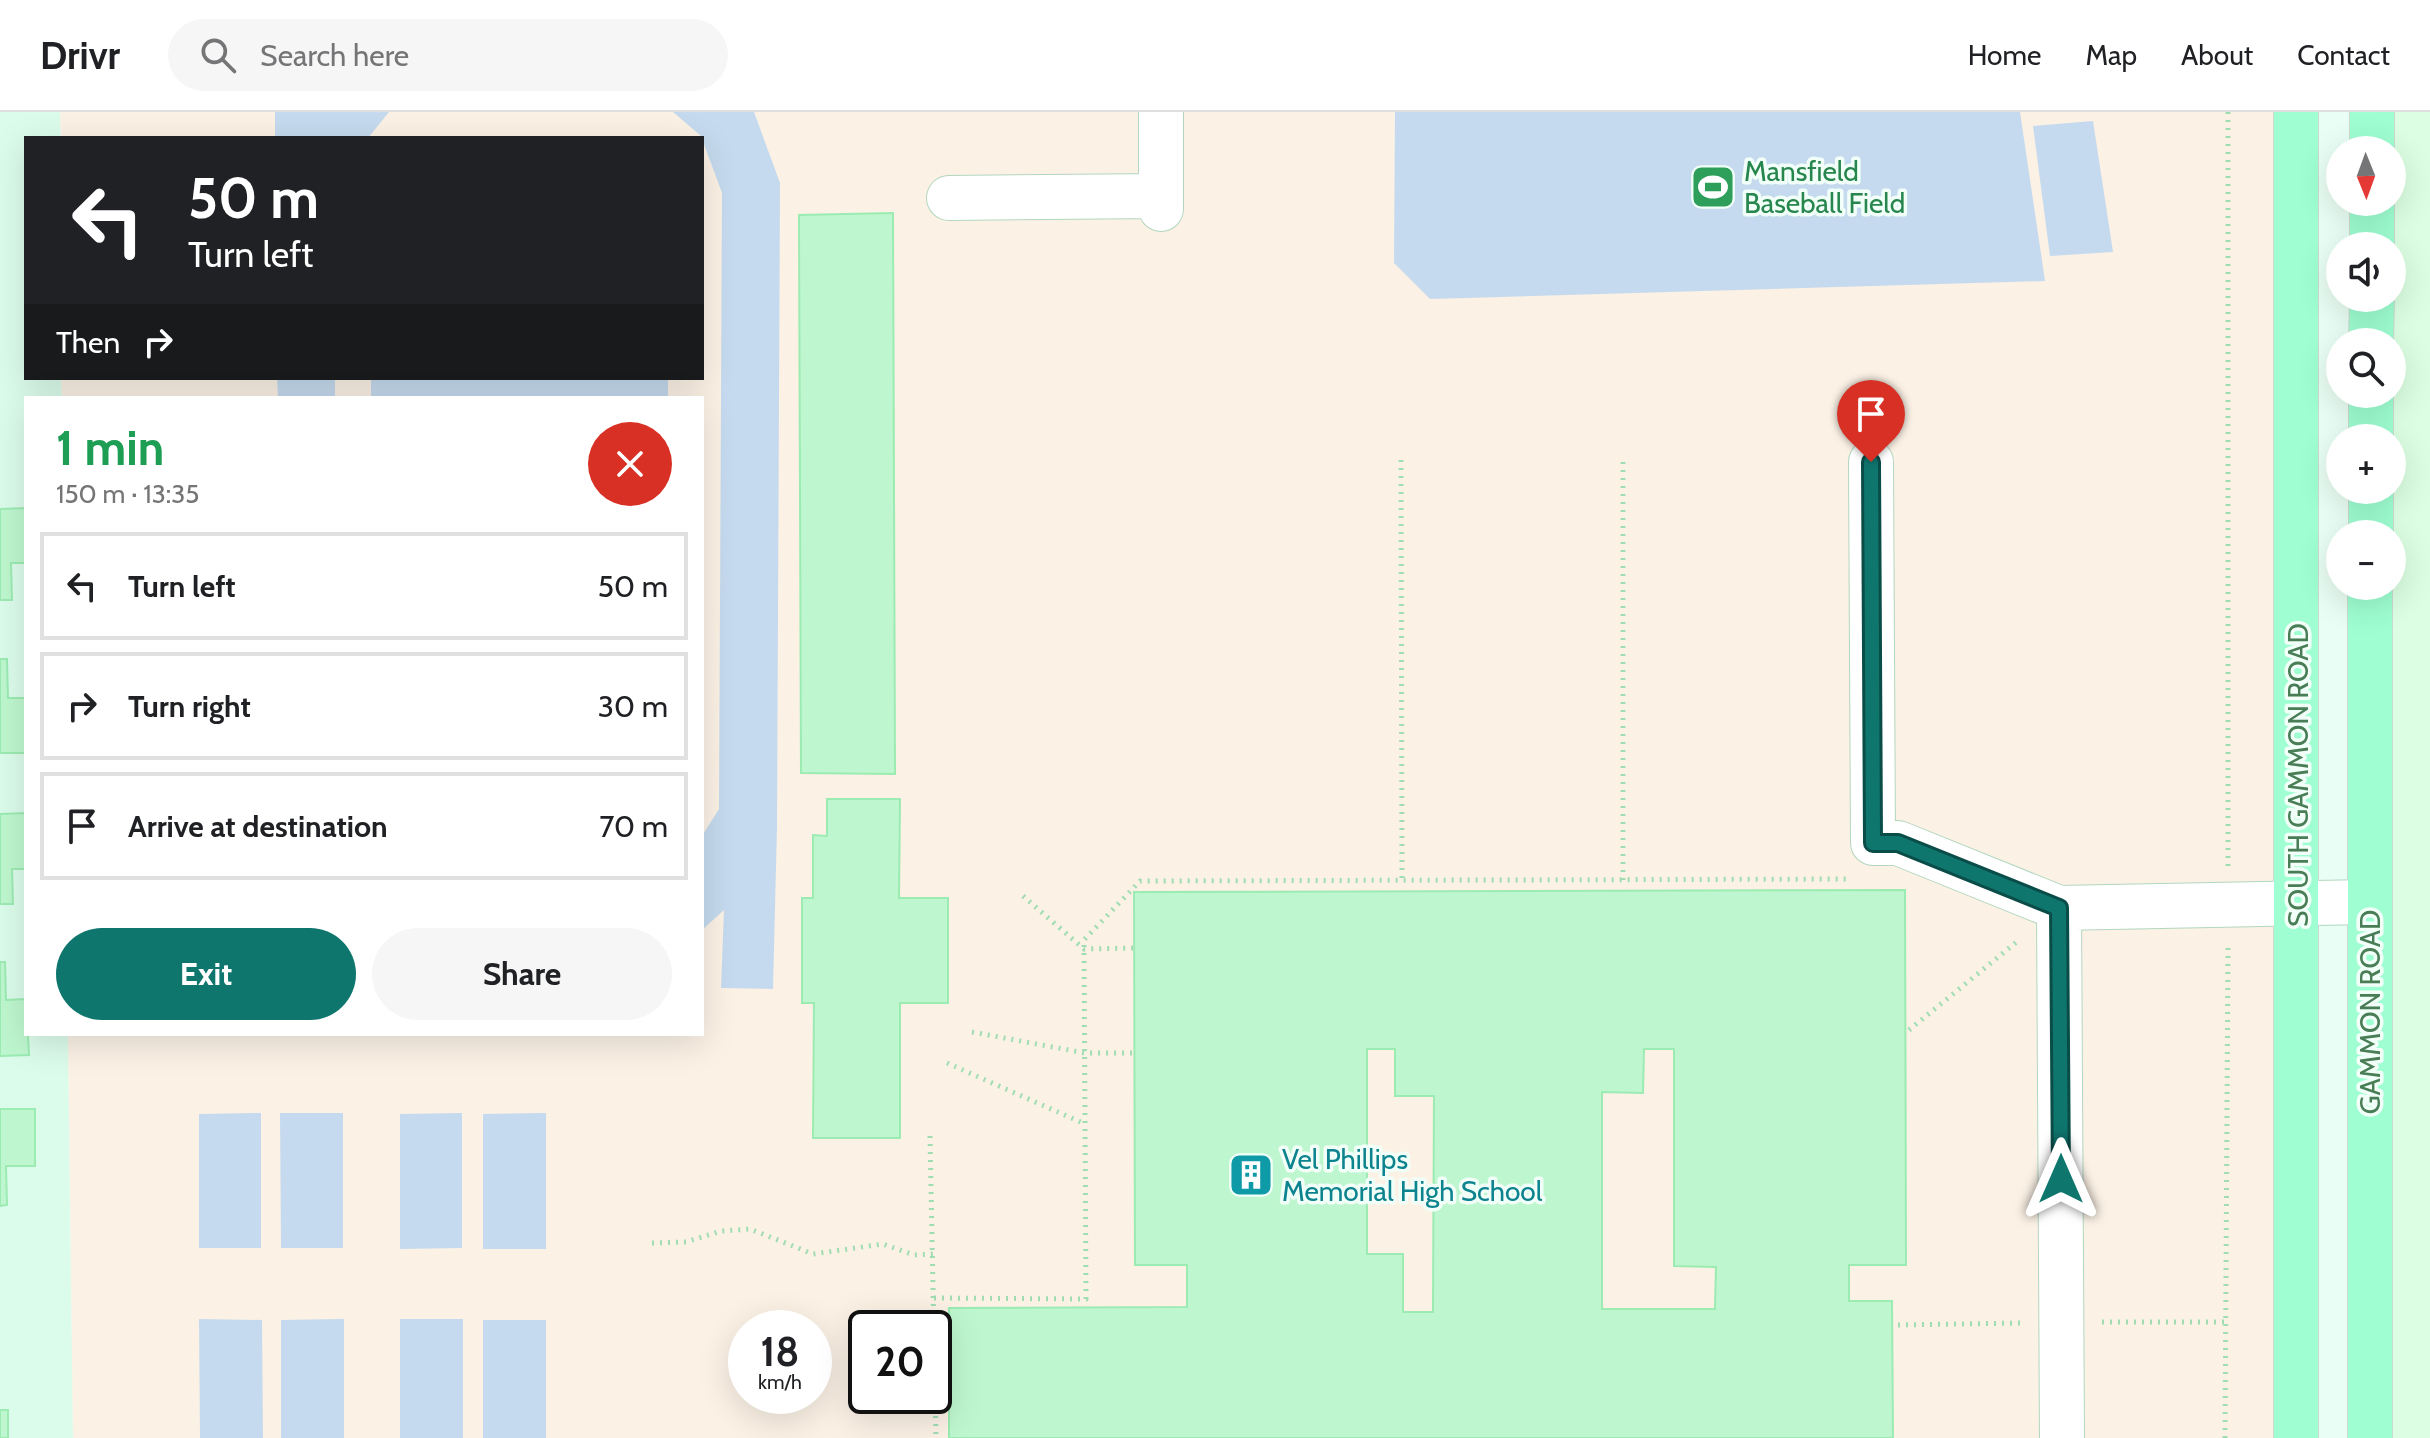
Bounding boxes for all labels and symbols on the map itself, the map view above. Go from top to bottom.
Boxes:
north arrow [2326,136,2406,216]
place label: Mansfield Baseball Field [1744,154,1905,220]
sports icon: Mansfield Baseball Field [1689,163,1737,211]
pin [1837,380,1905,462]
street label: SOUTH GAMMON ROAD [2281,623,2315,927]
street label: GAMMON ROAD [2353,910,2387,1114]
position arrow [2019,1137,2103,1221]
place label: Vel Phillips Memorial High School [1282,1142,1543,1208]
building icon: Vel Phillips Memorial High School [1227,1151,1275,1199]
speed limit sign: 20 [848,1310,952,1414]

